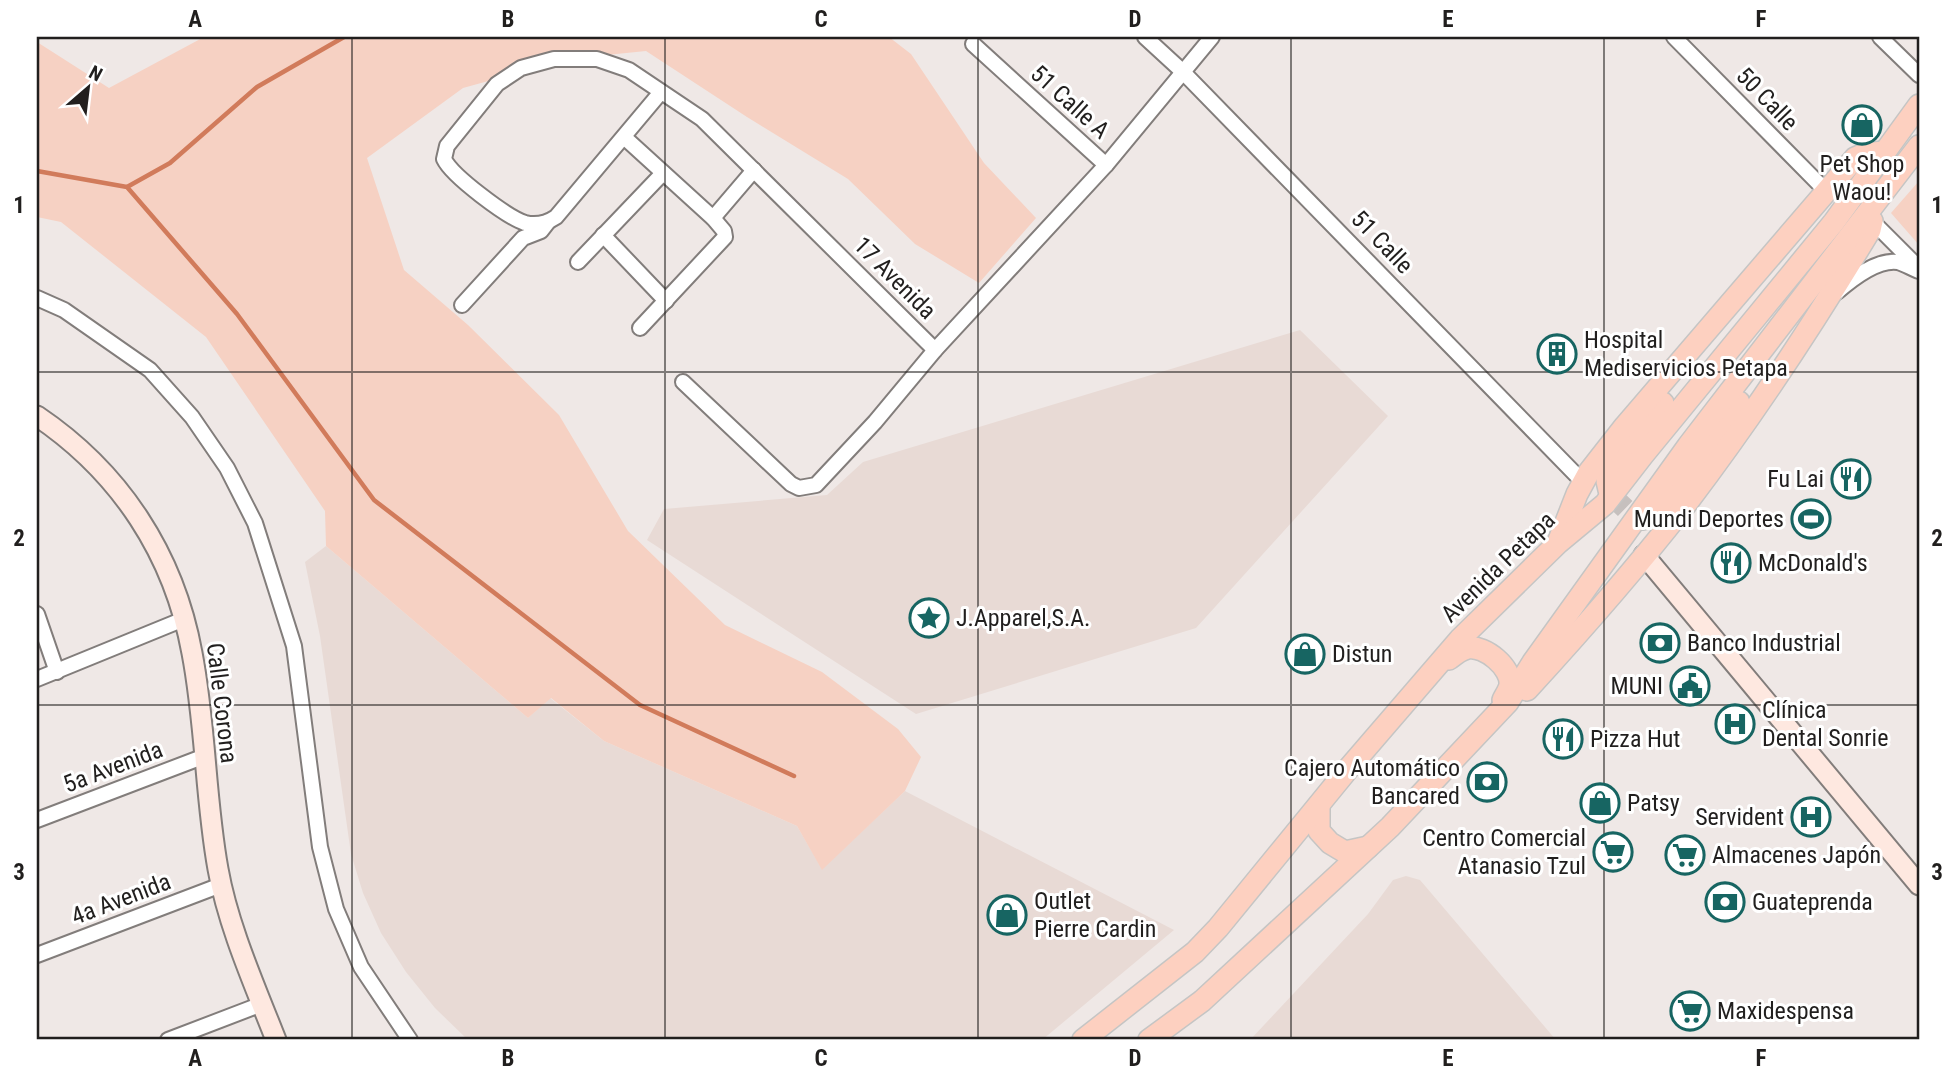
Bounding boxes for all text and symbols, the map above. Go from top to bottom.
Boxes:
text: A [188,6,202,33]
text: B [502,6,514,33]
text: C [814,6,828,33]
text: D [1129,6,1142,33]
text: E [1442,6,1454,33]
text: F [1756,6,1767,33]
north arrow [52,52,122,122]
street label: 51 Calle A [1025,60,1115,145]
text: N [85,61,106,86]
street label: 50 Calle [1730,62,1804,136]
shop icon: Pet Shop Waou! [1841,104,1883,146]
place label: Pet Shop Waou! [1820,150,1904,206]
text: 1 [13,192,25,219]
text: 1 [1931,192,1943,219]
street label: 51 Calle [1345,205,1419,279]
street label: 17 Avenida [848,231,942,325]
place label: Hospital Mediservicios Petapa [1584,326,1788,382]
building icon: Hospital Mediservicios Petapa [1536,333,1578,375]
restaurant icon: Fu Lai [1830,458,1872,500]
place label: Fu Lai [1767,465,1824,493]
sports icon: Mundi Deportes [1790,498,1832,540]
place label: Mundi Deportes [1634,505,1784,533]
street label: Avenida Petapa [1435,506,1561,628]
text: 2 [13,525,25,552]
text: 2 [1931,525,1943,552]
restaurant icon: McDonald's [1710,542,1752,584]
place label: McDonald's [1758,549,1868,577]
place icon: J.Apparel,S.A. [908,597,950,639]
place label: J.Apparel,S.A. [956,604,1090,632]
bank icon: Banco Industrial [1639,622,1681,664]
place label: Banco Industrial [1687,629,1841,657]
shop icon: Distun [1284,633,1326,675]
place label: Distun [1332,640,1392,668]
street label: Calle Corona [201,641,243,765]
public building icon: MUNI [1669,665,1711,707]
place label: MUNI [1611,672,1663,700]
place label: Clínica Dental Sonrie [1762,696,1888,752]
hospital icon: Clínica Dental Sonrie [1714,703,1756,745]
restaurant icon: Pizza Hut [1542,718,1584,760]
place label: Pizza Hut [1590,725,1680,753]
street label: 5a Avenida [59,735,167,799]
place label: Cajero Automático Bancared [1284,754,1460,810]
bank icon: Cajero Automático Bancared [1466,761,1508,803]
shop icon: Patsy [1579,782,1621,824]
place label: Patsy [1627,789,1680,817]
hospital icon: Servident [1790,796,1832,838]
place label: Servident [1695,803,1784,831]
place label: Centro Comercial Atanasio Tzul [1422,824,1586,880]
supermarket icon: Centro Comercial Atanasio Tzul [1592,831,1634,873]
supermarket icon: Almacenes Japón [1664,834,1706,876]
place label: Almacenes Japón [1712,841,1881,869]
text: 3 [13,859,25,886]
text: 3 [1931,859,1943,886]
street label: 4a Avenida [67,867,175,931]
bank icon: Guateprenda [1704,881,1746,923]
place label: Outlet Pierre Cardin [1034,887,1156,943]
place label: Guateprenda [1752,888,1873,916]
shop icon: Outlet Pierre Cardin [986,894,1028,936]
supermarket icon: Maxidespensa [1669,990,1711,1032]
place label: Maxidespensa [1717,997,1854,1025]
text: A [188,1045,202,1072]
text: B [502,1045,514,1072]
text: C [814,1045,828,1072]
text: D [1129,1045,1142,1072]
text: E [1442,1045,1454,1072]
text: F [1756,1045,1767,1072]

